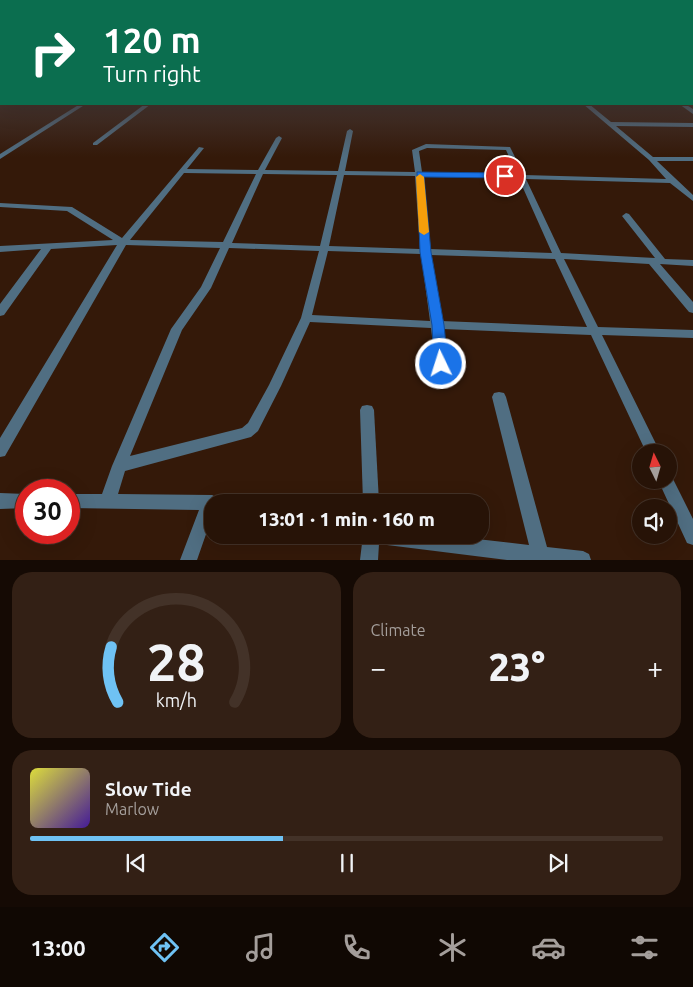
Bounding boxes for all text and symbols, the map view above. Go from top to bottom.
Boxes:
icon: right [20,20,85,85]
text: 120 m [103,20,201,60]
text: Turn right [103,61,201,86]
pin [484,155,526,197]
icon: arrive [491,162,519,190]
position arrow [414,337,466,389]
north arrow [632,444,678,489]
map controls [632,444,677,544]
speed limit sign: 30 [15,479,80,544]
button: sound [632,499,677,544]
text: 13:01 · 1 min · 160 m [258,508,435,530]
text: Climate [371,621,426,639]
text: 28 [147,633,206,691]
text: 23° [488,646,545,688]
text: − [371,652,386,683]
text: + [647,652,663,683]
text: km/h [156,690,197,710]
text: Slow Tide [105,778,192,800]
text: Marlow [105,800,159,818]
icon: previous [122,849,150,877]
icon: pause [333,849,361,877]
icon: next [544,849,572,877]
icon: directions [147,930,182,965]
icon: music [243,930,278,965]
icon: phone [339,930,374,965]
icon: climate [435,930,470,965]
icon: car [531,930,566,965]
icon: filters [627,930,662,965]
text: 13:00 [31,935,86,960]

